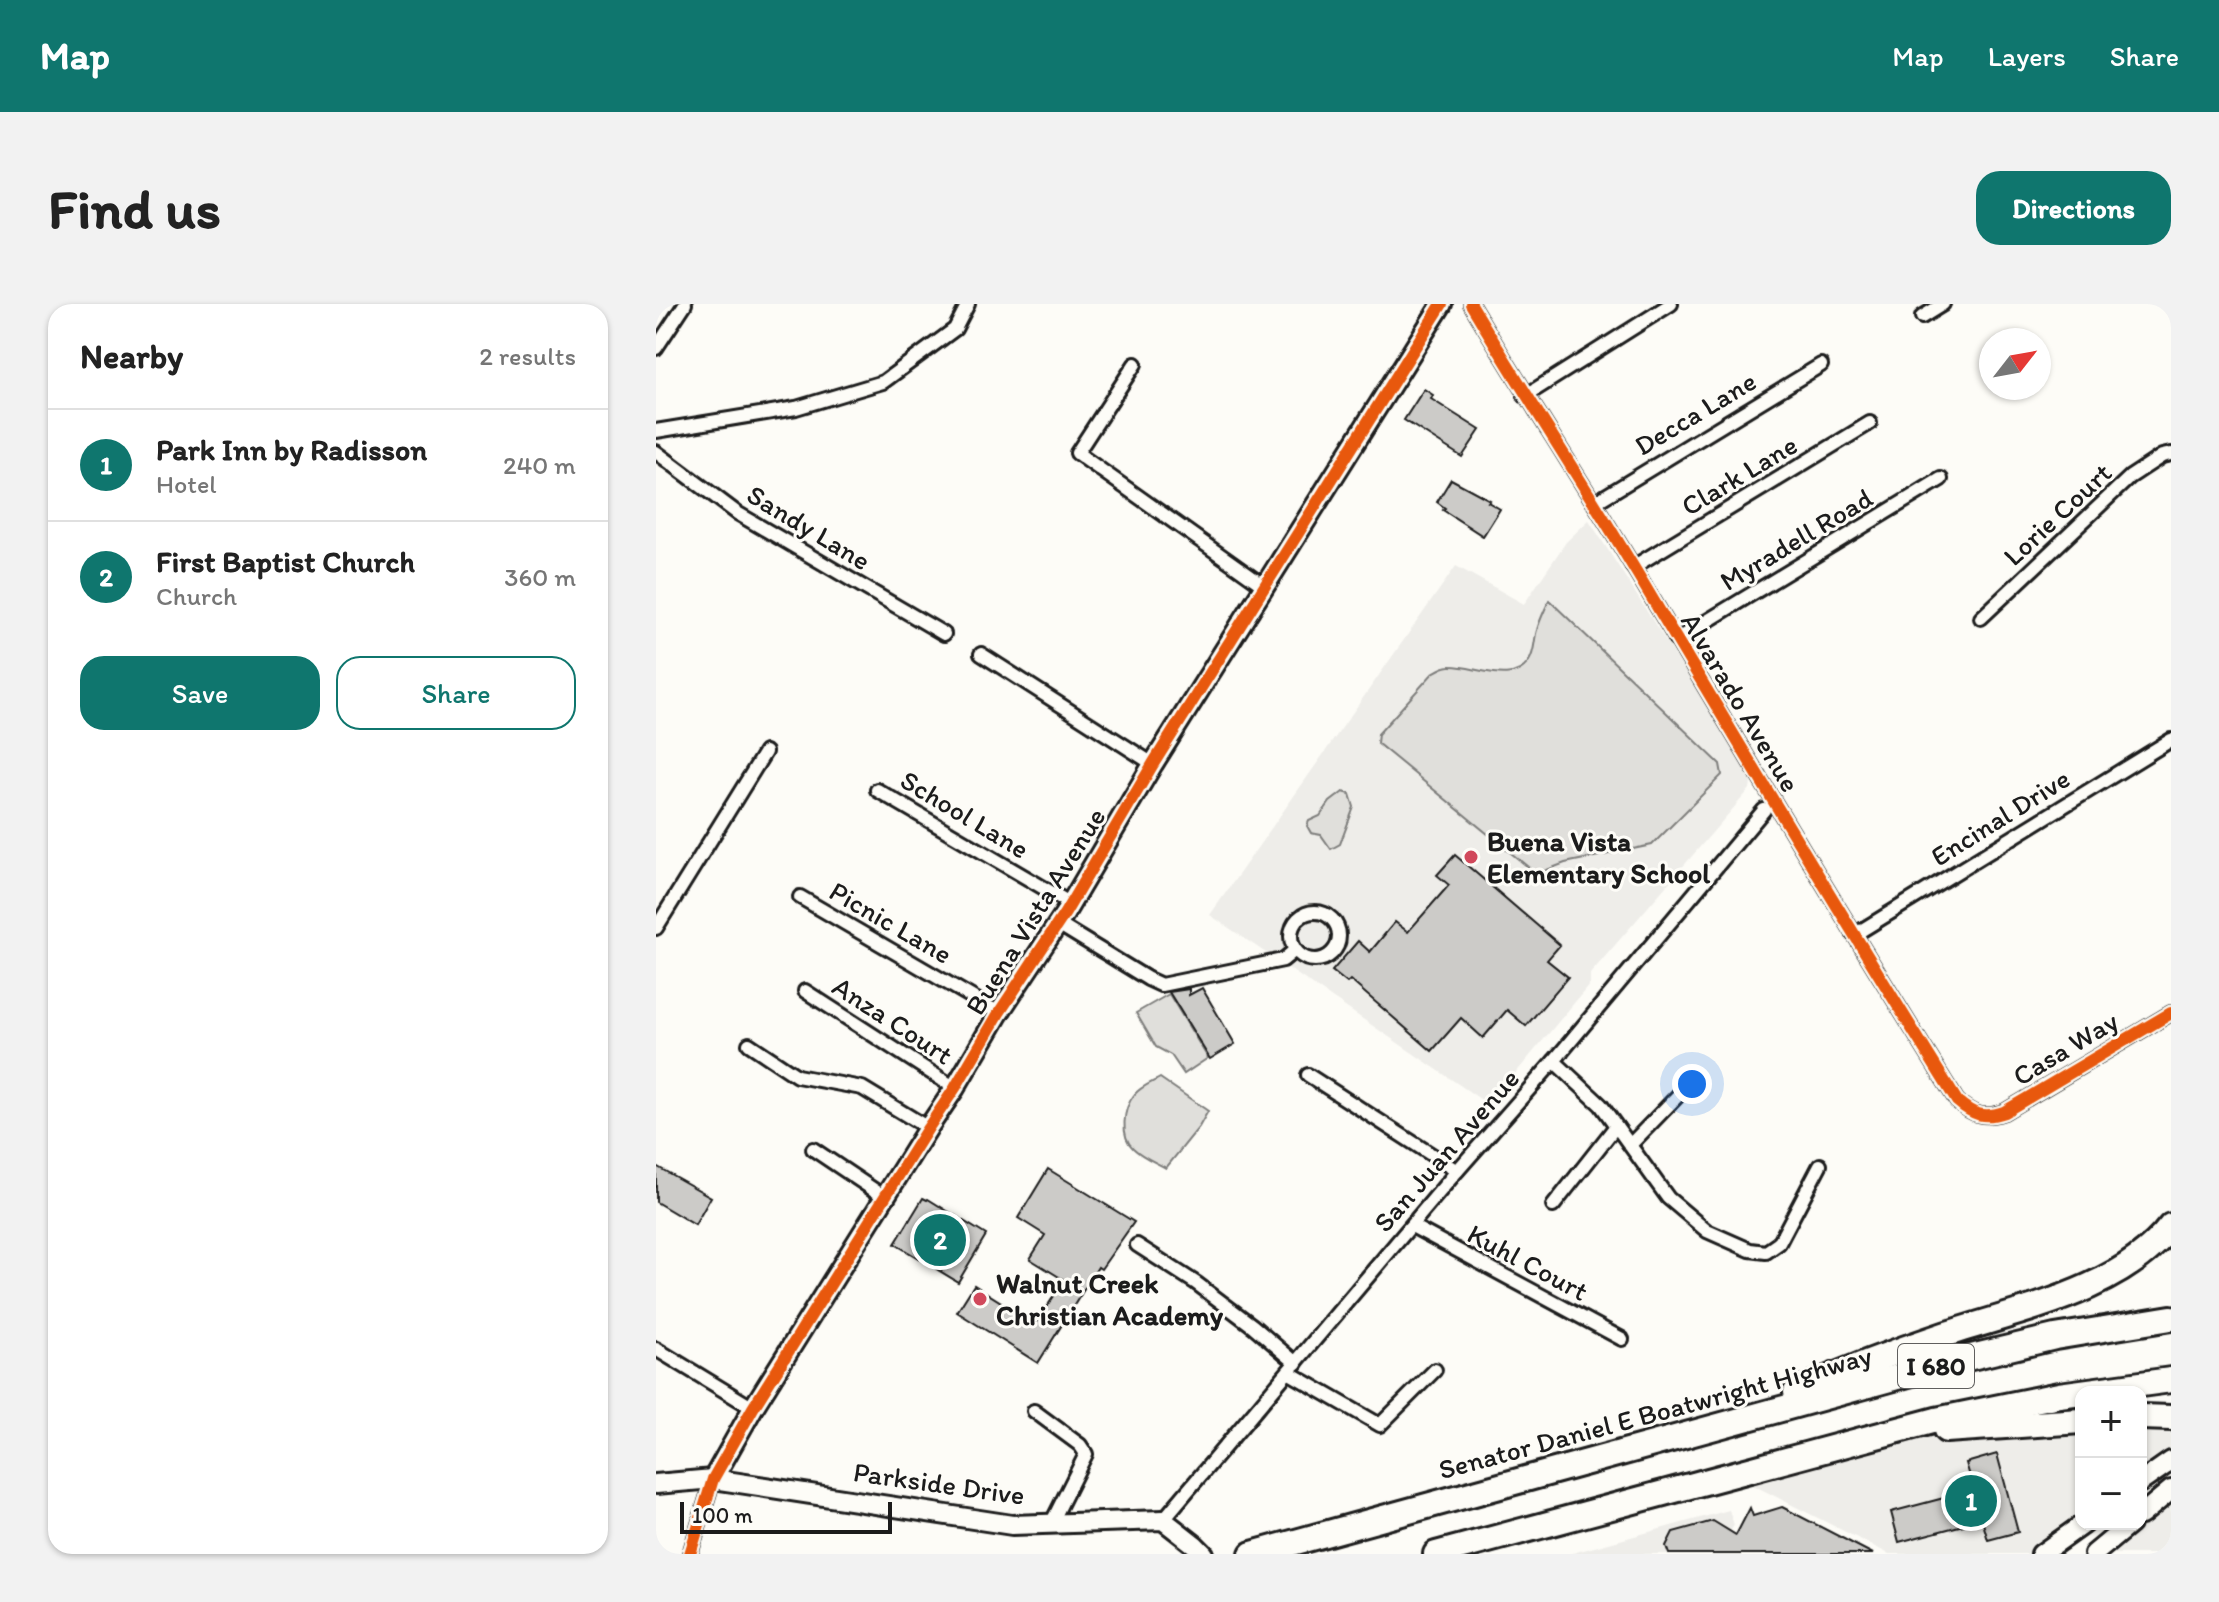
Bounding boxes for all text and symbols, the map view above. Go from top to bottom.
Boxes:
text: Map [40,33,110,79]
text: Map [1892,39,1944,73]
text: Layers [1988,39,2066,73]
text: Share [2110,39,2179,73]
button: Directions [1976,171,2171,245]
text: Find us [48,175,221,242]
north arrow [1979,328,2051,400]
text: Nearby [80,336,183,377]
text: 2 results [479,340,576,372]
street label: Decca Lane [1628,363,1762,463]
street label: Clark Lane [1675,427,1803,523]
text: Park Inn by Radisson [156,431,427,468]
text: 1 [100,449,112,481]
text: 240 m [503,449,576,481]
street label: Lorie Court [1996,455,2118,573]
text: Hotel [156,468,217,500]
street label: Sandy Lane [741,477,877,577]
street label: Myradell Road [1714,480,1878,598]
text: First Baptist Church [156,543,415,580]
text: 2 [99,561,113,593]
text: 360 m [504,561,576,593]
text: Church [156,580,237,612]
street label: Alvarado Avenue [1674,606,1808,798]
button: Save [80,656,320,730]
button: Share [336,656,576,730]
street label: Encinal Drive [1924,761,2076,873]
street label: School Lane [895,762,1035,866]
street label: Buena Vista Avenue [958,801,1112,1021]
place label: Buena Vista Elementary School [1487,824,1710,890]
marker: Buena Vista Elementary School [1462,848,1480,866]
street label: Picnic Lane [824,873,958,971]
street label: Anza Court [826,968,960,1072]
street label: Casa Way [2006,1003,2124,1093]
street label: San Juan Avenue [1366,1061,1526,1239]
your location [1672,1064,1712,1104]
pin: 2 [914,1210,966,1270]
street label: Kuhl Court [1462,1216,1594,1308]
place label: Walnut Creek Christian Academy [996,1266,1224,1332]
marker: Walnut Creek Christian Academy [971,1290,989,1308]
street label: Senator Daniel E Boatwright Highway [1435,1338,1875,1486]
road number: I 680 [1898,1344,1974,1388]
map controls [2075,1386,2147,1530]
button: + [2075,1386,2147,1458]
street label: Parkside Drive [851,1454,1027,1512]
button: − [2075,1458,2147,1530]
pin: 1 [1945,1471,1997,1531]
scale bar [680,1498,892,1534]
text: 100 m [692,1502,753,1529]

